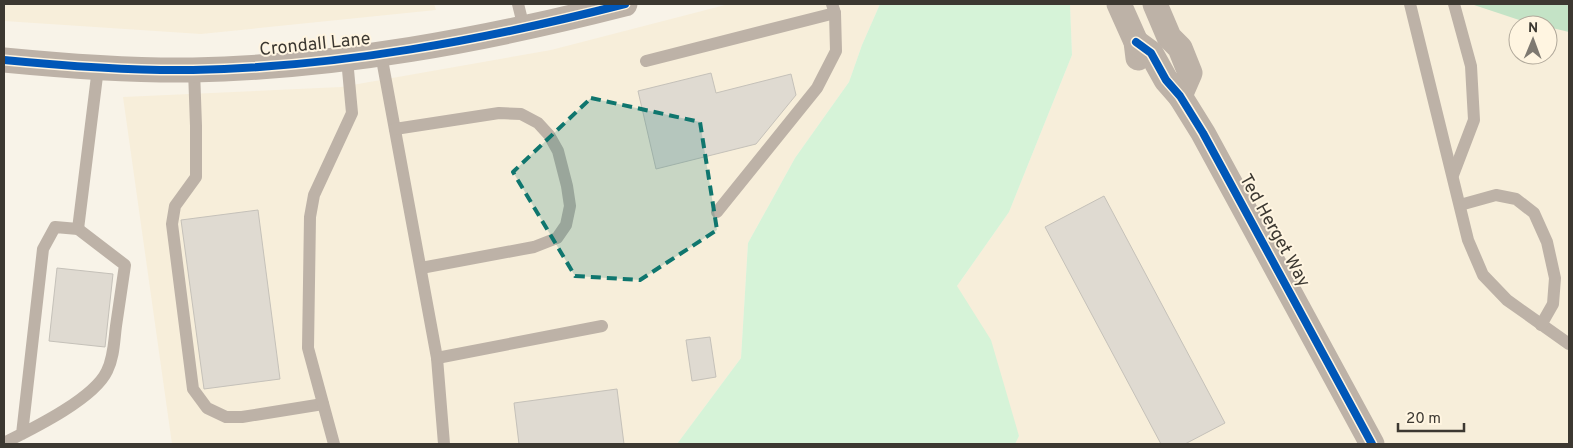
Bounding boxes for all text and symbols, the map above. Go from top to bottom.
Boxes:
north arrow [1508,15,1558,65]
text: N [1528,20,1538,37]
street label: Crondall Lane [258,28,372,62]
street label: Ted Herget Way [1233,170,1315,292]
scale bar [1398,400,1464,432]
text: 20 m [1406,410,1441,429]

